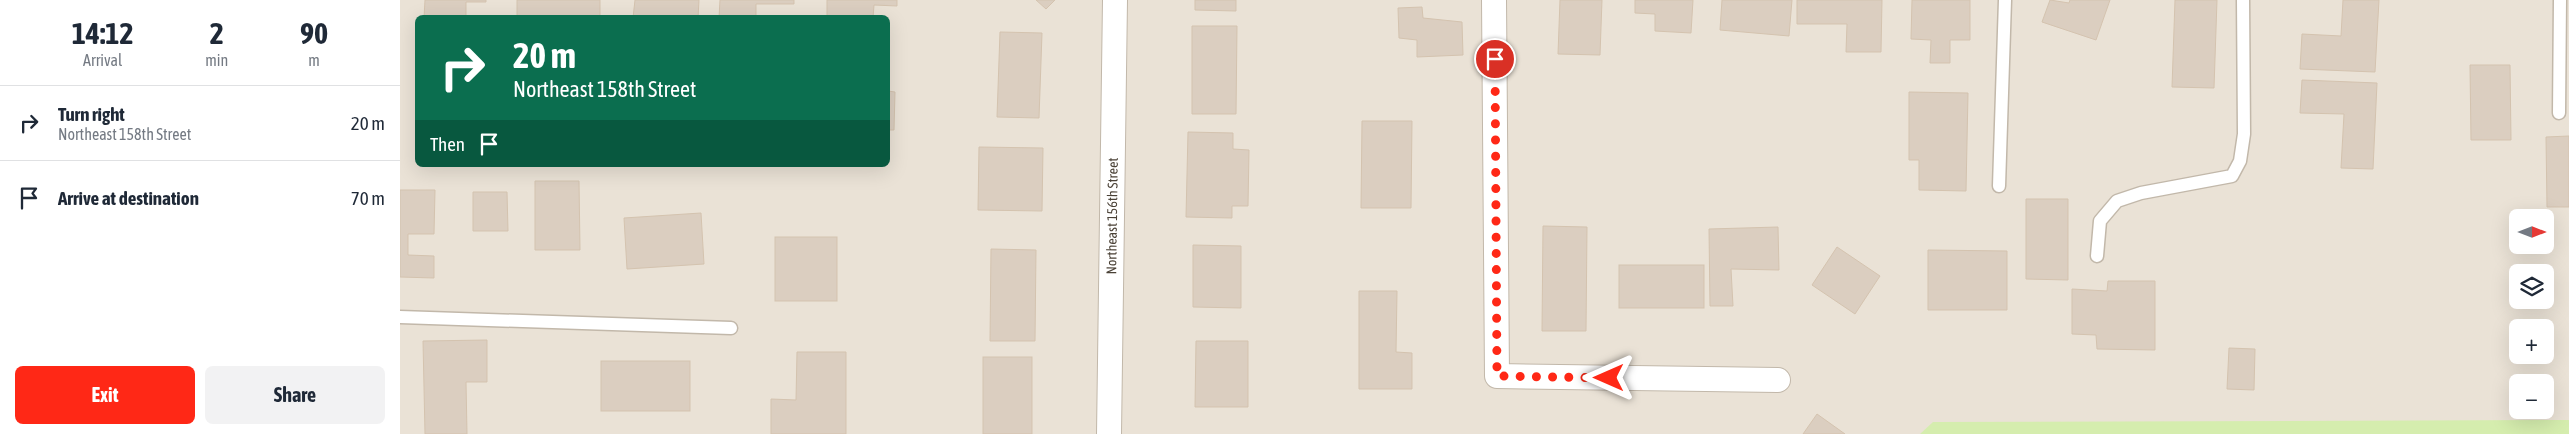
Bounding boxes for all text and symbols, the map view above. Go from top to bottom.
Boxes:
text: 14:12 [72,16,134,50]
text: 2 [210,16,224,50]
text: 90 [300,16,328,50]
icon: right [430,35,495,100]
text: 20 m [513,35,576,75]
pin [1474,38,1516,80]
icon: arrive [1481,45,1509,73]
text: Arrival [83,51,122,69]
text: min [205,51,228,69]
text: m [308,51,320,69]
text: Northeast 158th Street [513,76,696,102]
text: Turn right [58,103,125,125]
icon: right [15,109,43,137]
text: 20 m [351,112,385,134]
text: Northeast 158th Street [58,125,191,143]
icon: arrive [475,130,503,158]
text: Then [430,133,465,155]
street label: Northeast 156th Street [1103,158,1121,275]
icon: arrive [15,184,43,212]
text: Arrive at destination [58,187,199,209]
text: 70 m [351,187,385,209]
north arrow [2509,209,2554,254]
map controls [2509,209,2554,419]
button: layers [2509,264,2554,309]
button: + [2509,319,2554,364]
position arrow [1582,351,1634,403]
button: Exit [15,366,195,424]
button: Share [205,366,385,424]
button: − [2509,374,2554,419]

